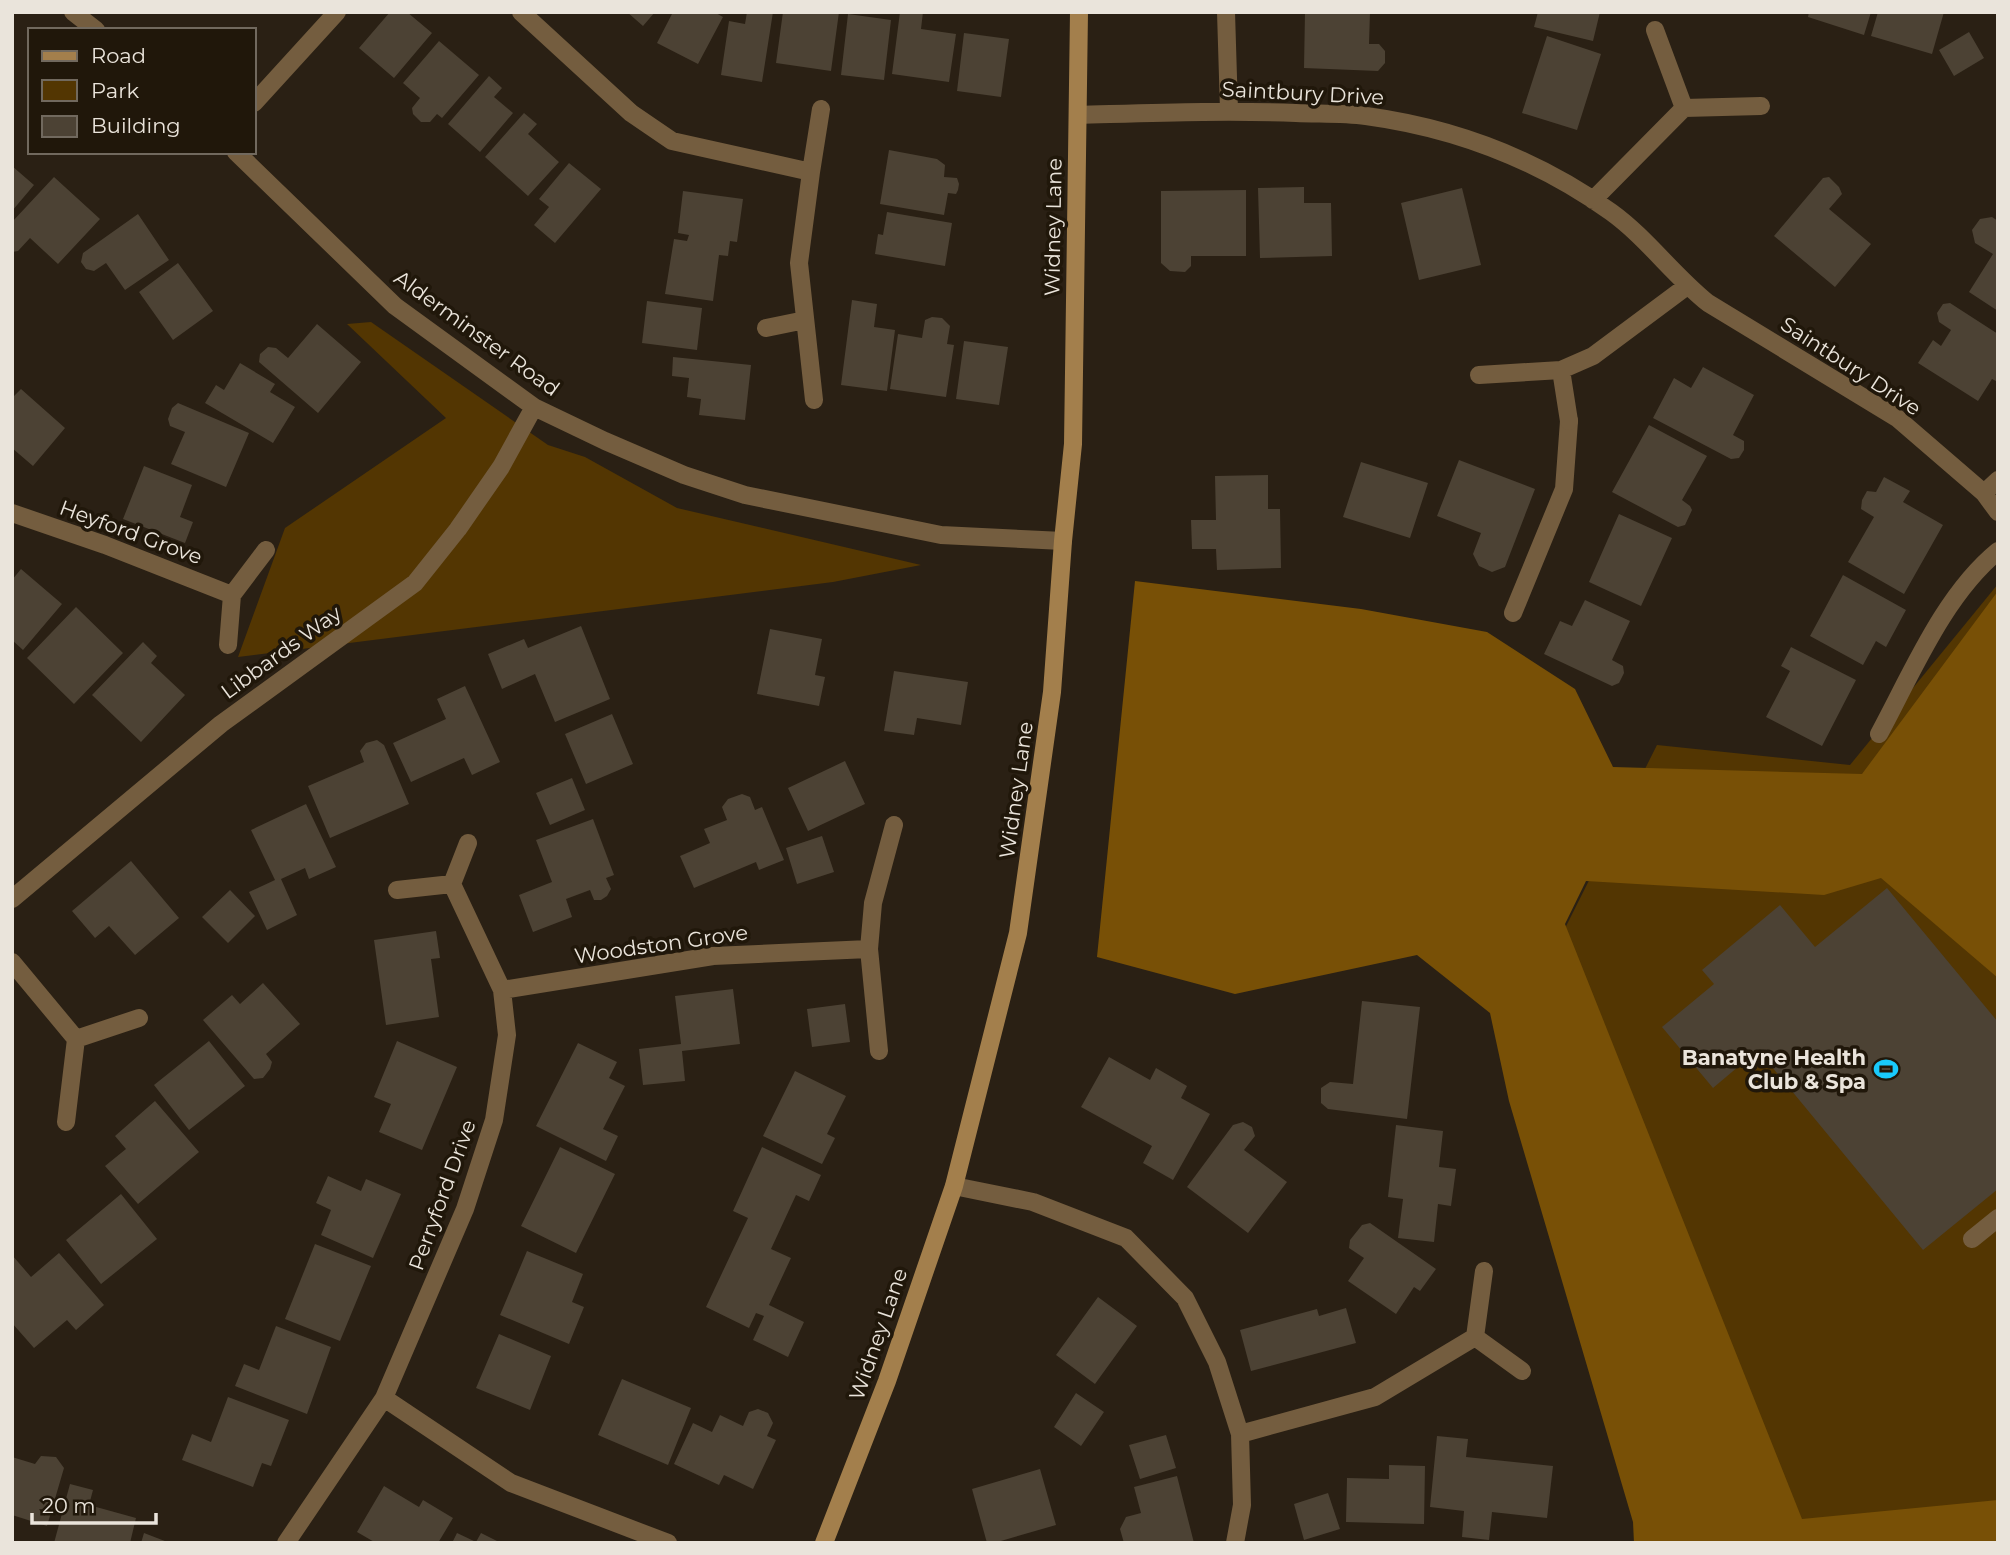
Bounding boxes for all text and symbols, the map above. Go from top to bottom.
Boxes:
legend [28,28,256,154]
text: Road [91,43,146,68]
street label: Saintbury Drive [1221,76,1385,110]
text: Park [91,78,139,103]
text: Building [91,113,181,138]
street label: Widney Lane [1039,158,1067,296]
street label: Alderminster Road [390,265,564,401]
street label: Saintbury Drive [1776,311,1926,421]
street label: Heyford Grove [56,495,206,569]
street label: Libbards Way [216,600,346,704]
street label: Widney Lane [994,720,1038,860]
street label: Woodston Grove [573,919,749,969]
place label: Banatyne Health Club & Spa [1682,1045,1866,1094]
sports icon: Banatyne Health Club & Spa [1872,1055,1900,1083]
street label: Perryford Drive [403,1116,481,1274]
street label: Widney Lane [844,1265,912,1403]
scale bar [32,1482,156,1526]
text: 20 m [42,1493,96,1518]

